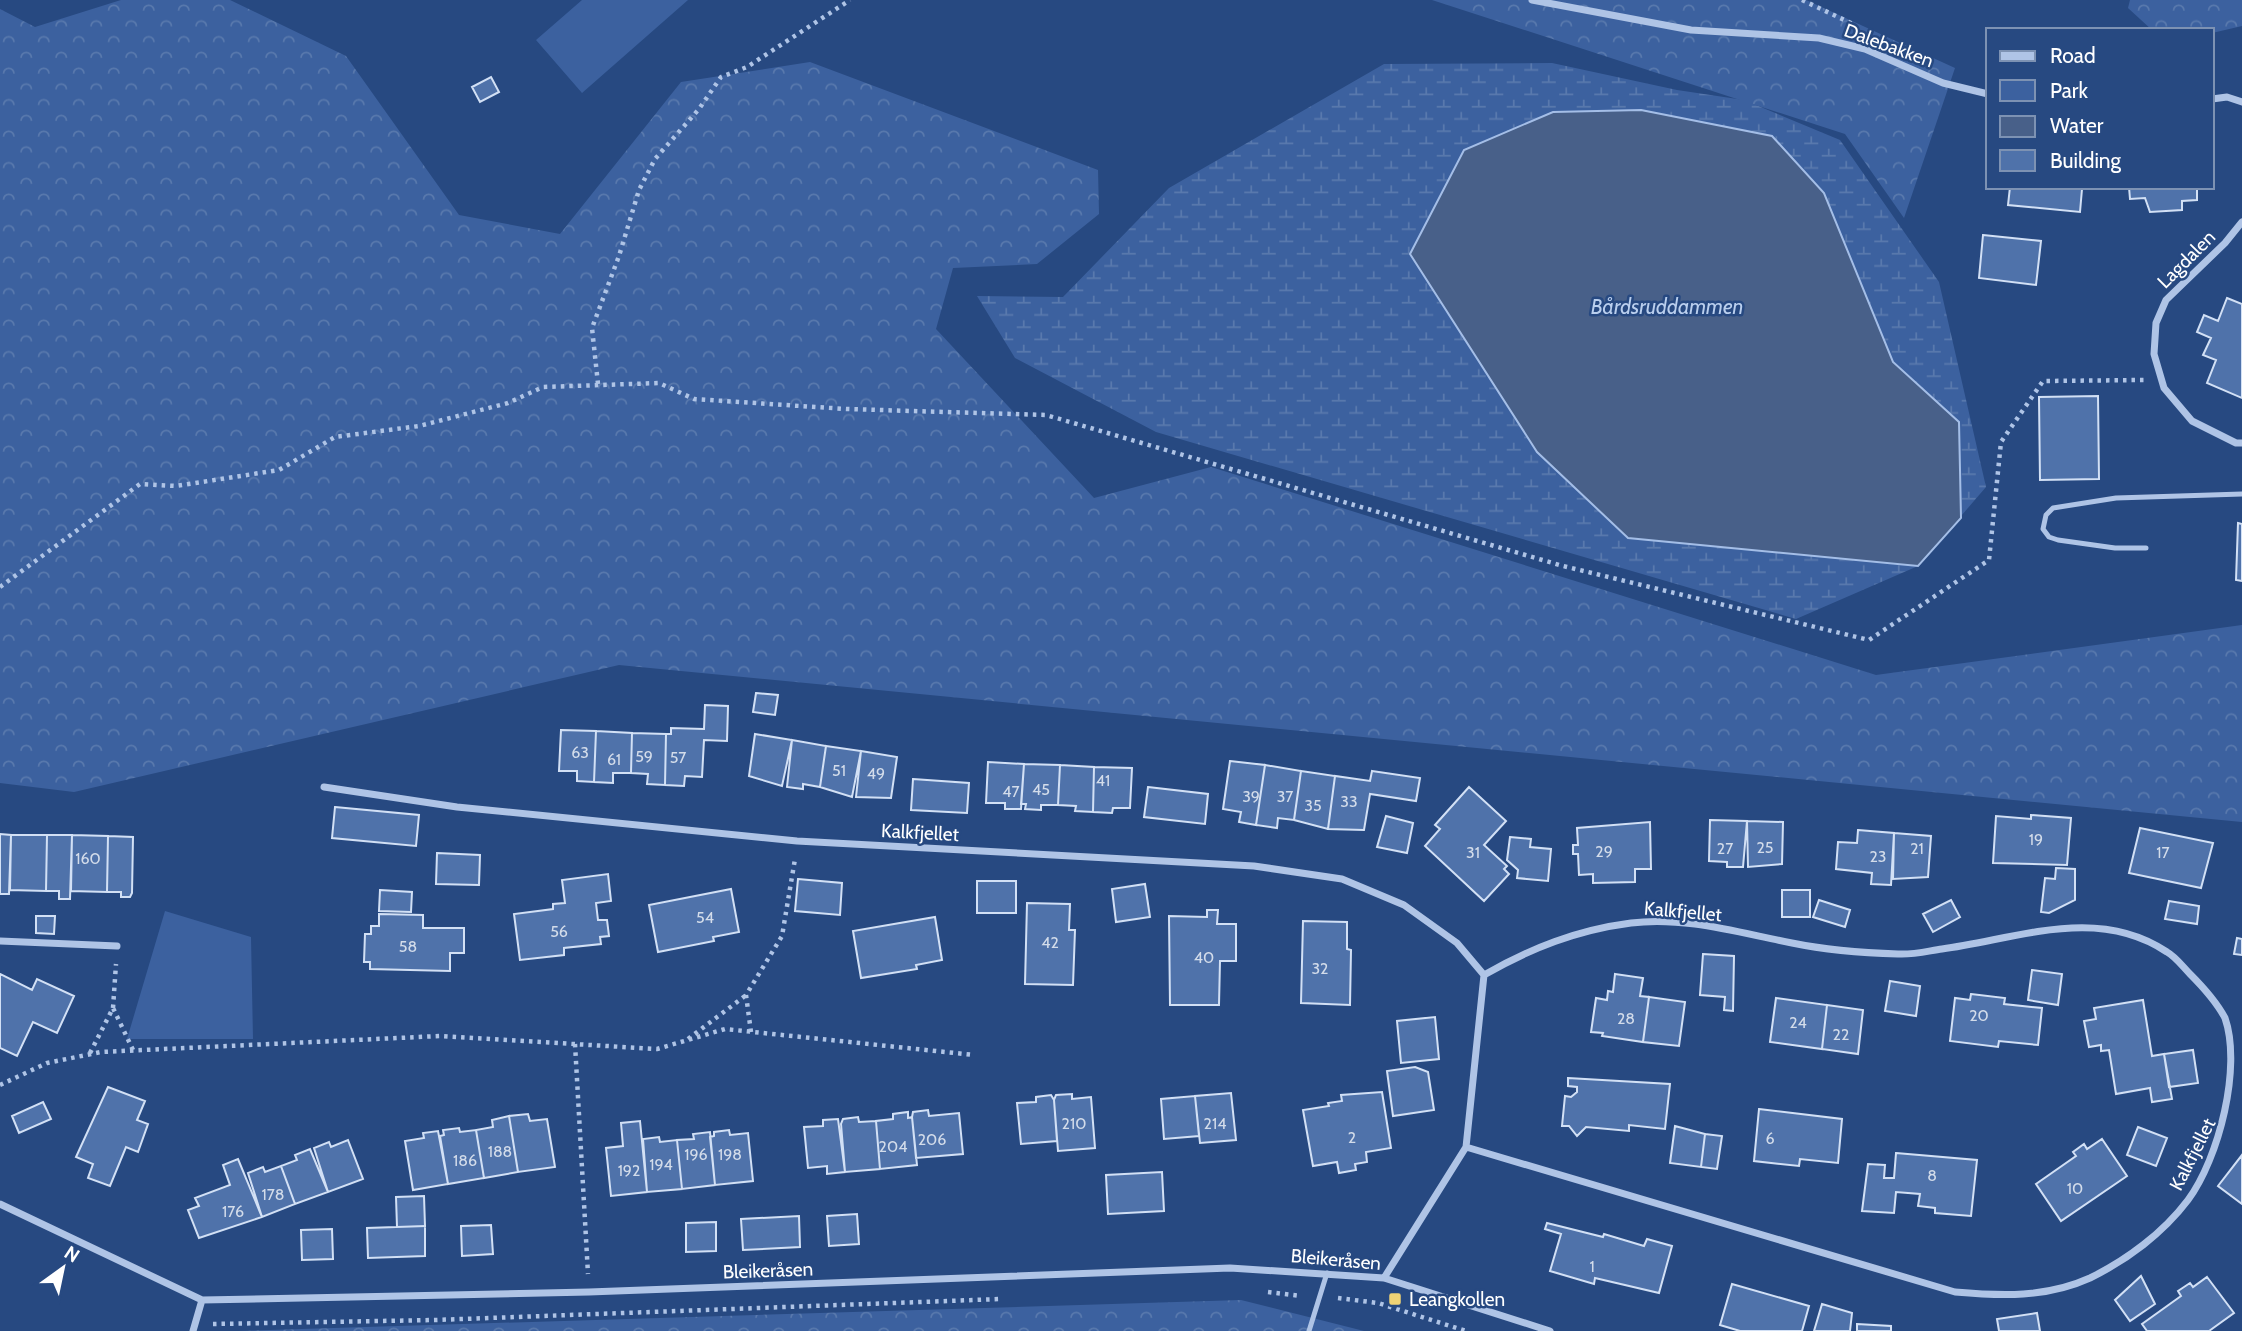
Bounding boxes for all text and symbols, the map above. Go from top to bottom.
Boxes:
street label: Dalebakken [1841,19,1937,72]
legend [1986,28,2214,189]
text: Road [2050,43,2096,68]
text: Park [2050,78,2088,103]
text: Water [2050,113,2104,138]
text: Building [2050,148,2122,173]
street label: Lagdalen [2153,226,2220,293]
water label: Bårdsruddammen [1591,294,1743,319]
house number: 63 [571,743,589,762]
house number: 59 [635,747,653,766]
house number: 57 [670,748,686,767]
house number: 61 [607,750,621,769]
house number: 51 [832,761,846,780]
house number: 49 [867,764,885,783]
house number: 41 [1096,771,1110,790]
house number: 45 [1032,780,1050,799]
house number: 47 [1002,782,1020,801]
house number: 39 [1242,787,1260,806]
house number: 37 [1277,787,1293,806]
house number: 33 [1340,792,1358,811]
house number: 35 [1304,796,1322,815]
street label: Kalkfjellet [880,819,960,846]
house number: 19 [2029,830,2043,849]
house number: 25 [1756,838,1774,857]
house number: 27 [1717,839,1733,858]
house number: 21 [1910,839,1924,858]
house number: 29 [1595,842,1613,861]
house number: 31 [1466,843,1480,862]
house number: 17 [2156,843,2170,862]
house number: 23 [1869,847,1887,866]
house number: 160 [75,849,101,868]
street label: Kalkfjellet [1643,897,1723,926]
house number: 54 [696,908,714,927]
house number: 56 [550,922,568,941]
house number: 42 [1041,933,1059,952]
house number: 58 [399,937,417,956]
house number: 40 [1194,948,1214,967]
house number: 32 [1311,959,1329,978]
house number: 20 [1969,1006,1989,1025]
house number: 28 [1617,1009,1635,1028]
house number: 24 [1789,1013,1807,1032]
house number: 22 [1833,1025,1849,1044]
house number: 210 [1062,1114,1086,1133]
house number: 214 [1204,1114,1226,1133]
street label: Kalkfjellet [2165,1114,2221,1194]
house number: 2 [1348,1128,1356,1147]
house number: 6 [1765,1129,1775,1148]
house number: 206 [918,1130,946,1149]
house number: 204 [879,1137,907,1156]
house number: 188 [488,1142,512,1161]
house number: 196 [684,1145,708,1164]
house number: 198 [718,1145,742,1164]
house number: 186 [453,1151,477,1170]
house number: 194 [649,1155,673,1174]
house number: 192 [618,1161,640,1180]
house number: 8 [1927,1166,1937,1185]
house number: 10 [2067,1179,2083,1198]
house number: 178 [262,1185,284,1204]
house number: 176 [222,1202,244,1221]
north arrow [28,1233,98,1303]
text: N [60,1241,84,1267]
street label: Bleikeråsen [1290,1244,1382,1275]
street label: Bleikeråsen [722,1257,814,1284]
house number: 1 [1589,1257,1595,1276]
place label: Leangkollen [1409,1288,1505,1311]
marker: Leangkollen [1387,1291,1403,1307]

